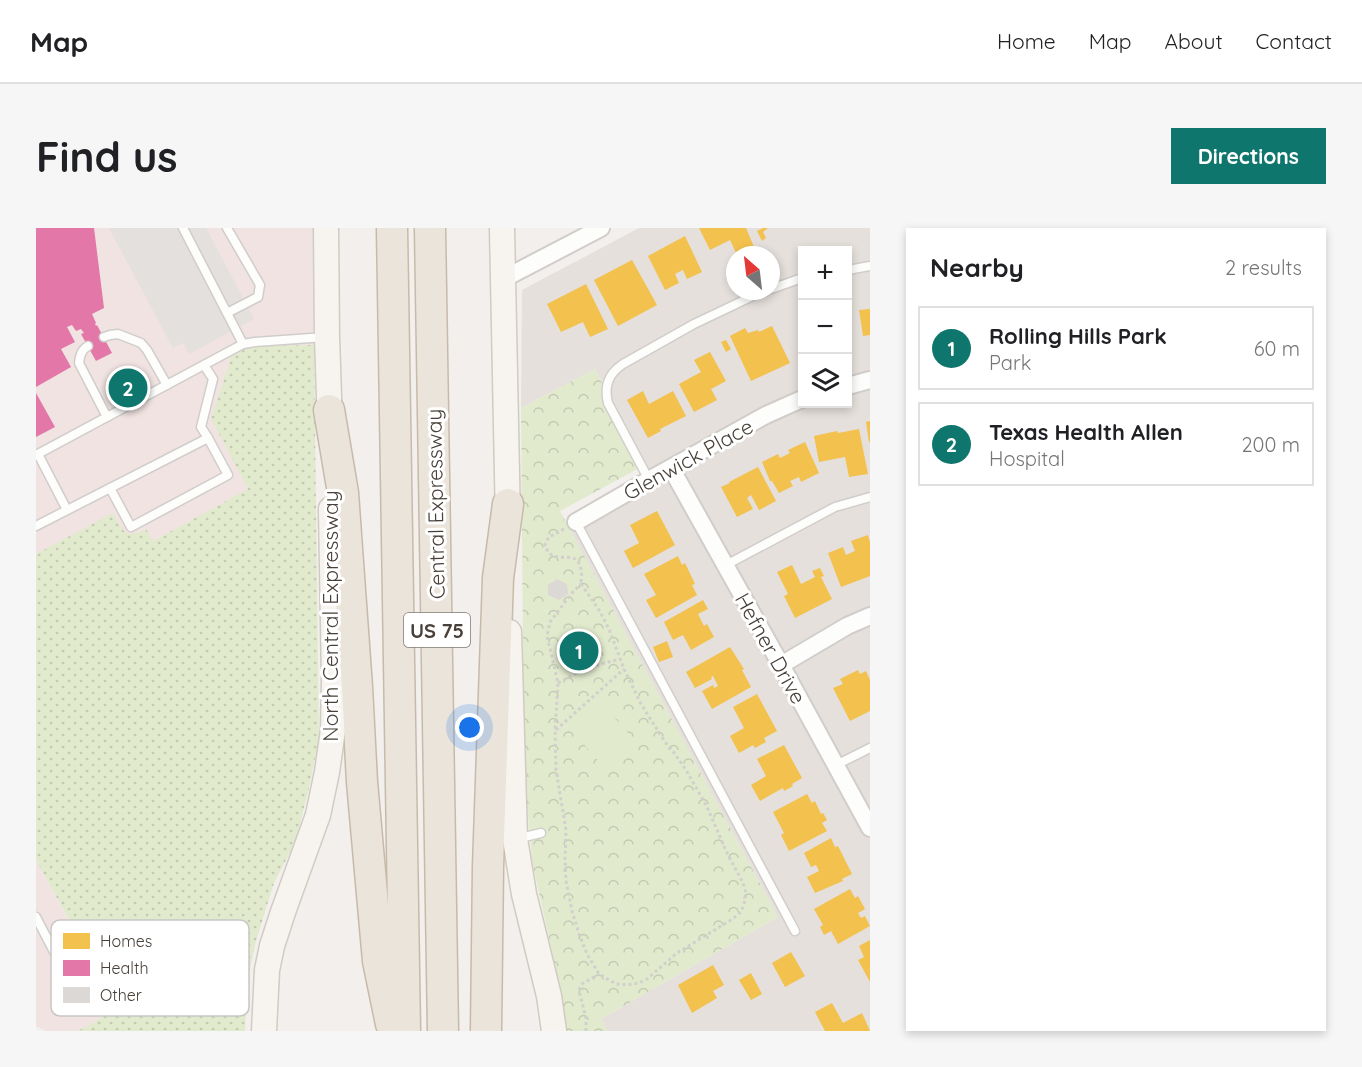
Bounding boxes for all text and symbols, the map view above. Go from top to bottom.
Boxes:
text: Map [30,24,88,59]
text: Home [997,28,1056,54]
text: Map [1089,28,1132,54]
text: About [1165,28,1223,54]
text: Contact [1256,28,1332,54]
button: Directions [1171,128,1326,184]
text: Find us [36,130,178,183]
north arrow [726,246,780,300]
map controls [798,246,852,408]
button: + [798,246,852,300]
text: Nearby [930,251,1024,284]
text: 2 results [1225,255,1302,280]
button: − [798,300,852,354]
text: Rolling Hills Park [989,322,1167,350]
text: 1 [948,336,955,361]
text: 60 m [1254,336,1300,361]
text: Park [989,350,1031,375]
button: layers [798,354,852,408]
pin: 2 [108,366,148,410]
street label: Central Expressway [420,409,450,599]
street label: Glenwick Place [619,413,757,505]
text: Texas Health Allen [989,418,1183,446]
text: 2 [946,432,957,457]
text: 200 m [1241,432,1300,457]
text: Hospital [989,446,1065,471]
street label: North Central Expressway [317,490,343,742]
street label: Hefner Drive [730,588,812,708]
road number: US 75 [404,613,470,647]
pin: 1 [560,628,598,674]
your location [455,713,484,742]
legend [51,920,249,1016]
text: Homes [100,931,152,951]
text: Health [100,958,148,978]
text: Other [100,985,142,1005]

